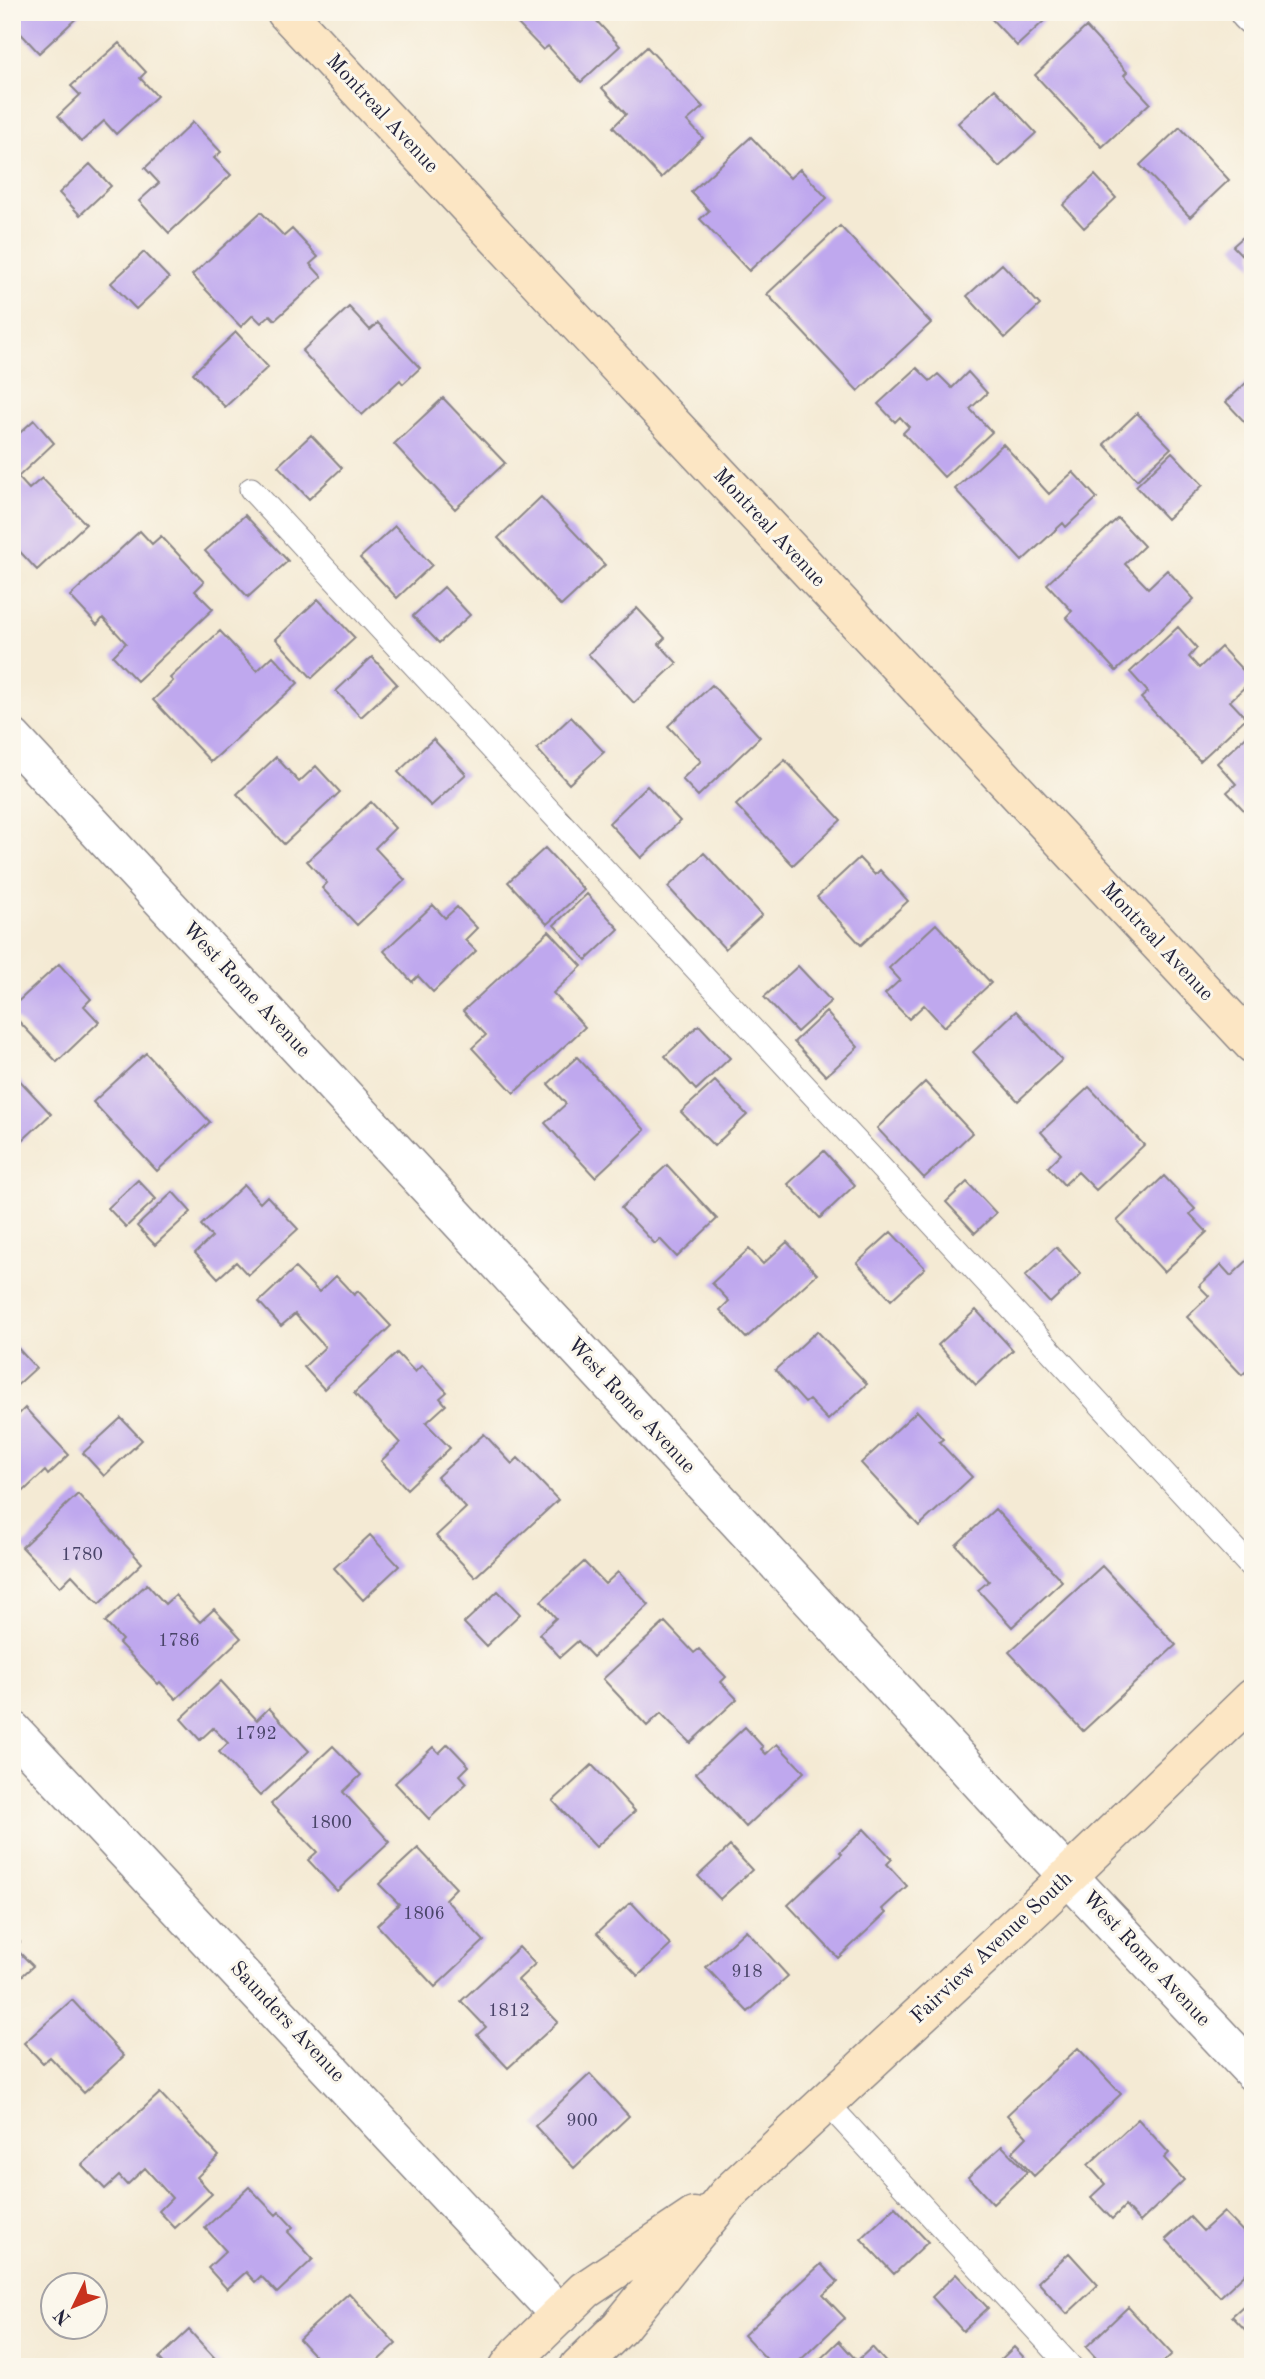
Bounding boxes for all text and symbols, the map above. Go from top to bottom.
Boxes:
street label: Montreal Avenue [322,51,442,177]
street label: Montreal Avenue [709,465,829,591]
street label: Montreal Avenue [1097,879,1217,1005]
street label: West Rome Avenue [178,918,314,1062]
street label: West Rome Avenue [563,1334,699,1478]
house number: 1780 [61,1546,103,1564]
house number: 1786 [158,1632,200,1650]
house number: 1792 [235,1725,277,1743]
house number: 1800 [310,1814,352,1832]
street label: Fairview Avenue South [907,1868,1077,2028]
street label: West Rome Avenue [1078,1887,1214,2031]
house number: 1806 [403,1905,445,1923]
street label: Saunders Avenue [226,1957,348,2087]
house number: 918 [731,1963,763,1981]
house number: 1812 [488,2002,530,2020]
house number: 900 [566,2112,598,2130]
north arrow [38,2270,108,2340]
text: N [51,2304,75,2328]

